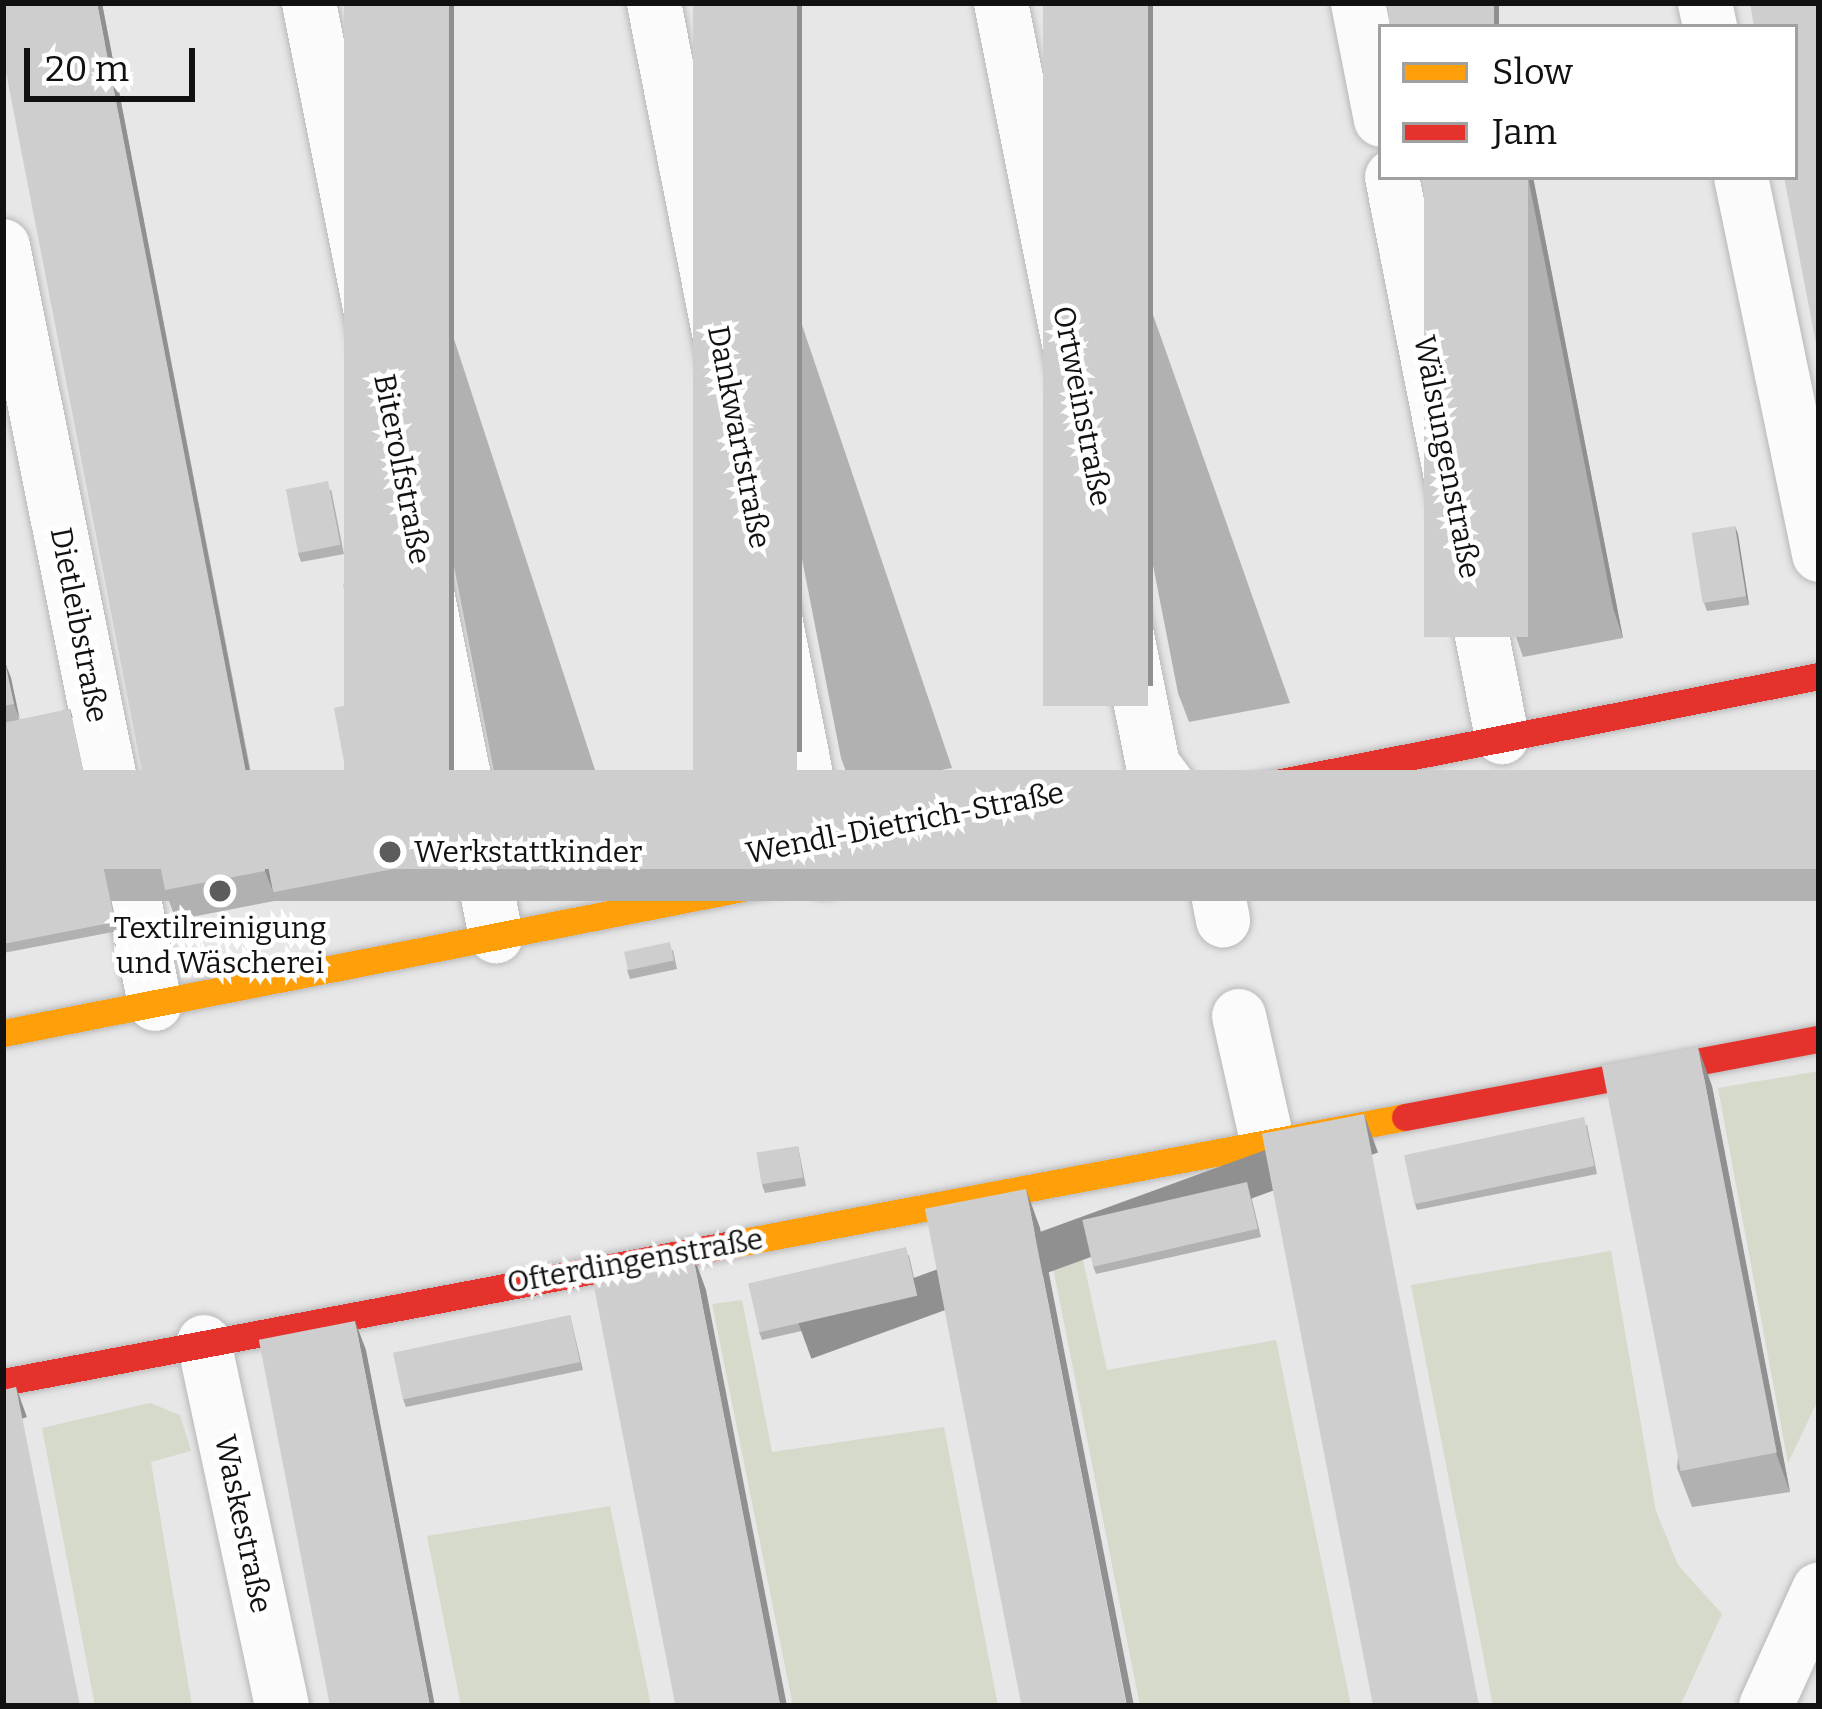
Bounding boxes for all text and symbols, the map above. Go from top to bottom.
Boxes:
scale bar [30,24,201,98]
legend [1378,24,1798,180]
text: 20 m [45,47,129,91]
text: Slow [1492,50,1573,94]
text: Jam [1492,110,1557,154]
street label: Ortweinstraße [1045,303,1119,509]
street label: Dankwartstraße [700,323,778,551]
street label: Wälsungenstraße [1406,333,1488,581]
street label: Biterolfstraße [366,371,438,567]
street label: Dietleibstraße [42,524,116,726]
street label: Wendl-Dietrich-Straße [743,775,1067,871]
place label: Werkstattkinder [414,834,642,870]
marker: Werkstattkinder [377,839,403,865]
marker: Textilreinigung und Wäscherei [207,878,233,904]
place label: Textilreinigung und Wäscherei [114,910,326,980]
street label: Ofterdingenstraße [504,1221,766,1301]
street label: Waskestraße [207,1432,279,1616]

